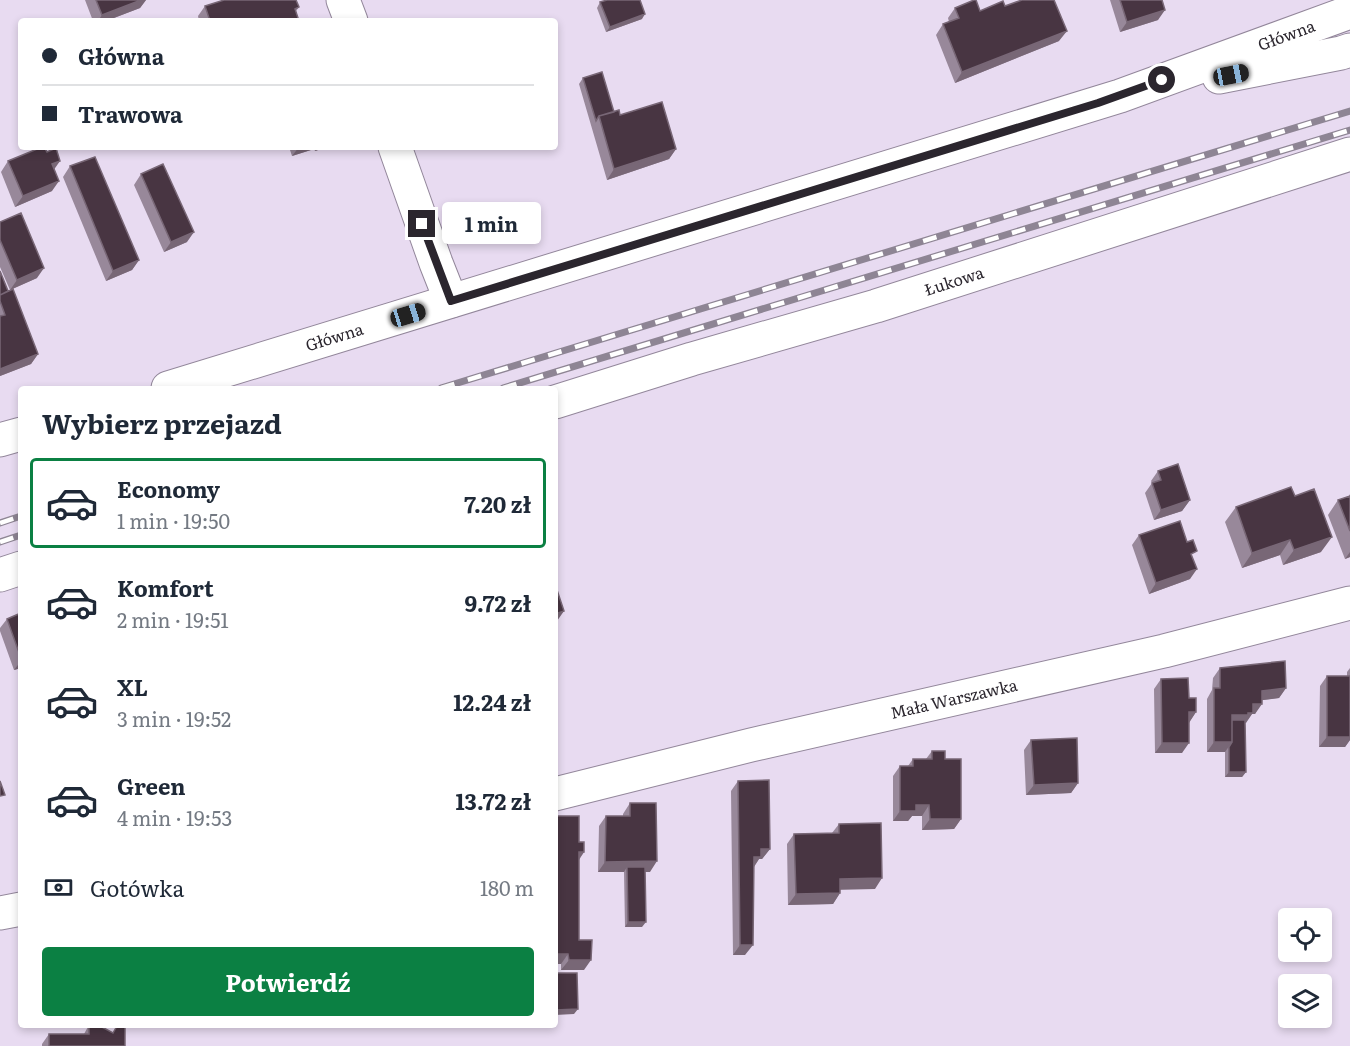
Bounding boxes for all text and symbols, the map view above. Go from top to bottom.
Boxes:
street label: Główna [1254,13,1319,56]
text: Główna [78,39,164,72]
car [1212,63,1250,87]
route start [1148,66,1175,93]
text: Trawowa [78,97,183,130]
callout: 1 min [443,203,542,245]
text: 1 min [465,208,518,238]
route end [408,210,435,237]
street label: Łukowa [921,259,987,301]
car [388,301,428,329]
street label: Główna [302,316,366,356]
text: Wybierz przejazd [42,402,282,442]
text: Economy [117,472,220,505]
icon: car [45,476,99,530]
text: 7.20 zł [464,487,531,520]
text: 1 min · 19:50 [117,505,230,535]
text: Komfort [117,571,214,604]
icon: car [45,575,99,629]
text: 9.72 zł [464,586,531,619]
text: 2 min · 19:51 [117,604,229,634]
text: XL [117,670,148,703]
street label: Mała Warszawka [888,672,1020,724]
icon: car [45,674,99,728]
text: 12.24 zł [453,685,531,718]
text: 3 min · 19:52 [117,703,231,733]
text: Green [117,769,186,802]
icon: car [45,773,99,827]
text: 13.72 zł [455,784,531,817]
text: 4 min · 19:53 [117,802,232,832]
icon: cash [42,871,75,904]
text: Gotówka [90,871,184,904]
text: 180 m [480,872,534,902]
map controls [1278,908,1332,1028]
button: locate [1278,908,1332,962]
button: Potwierdź [42,947,534,1016]
button: layers [1278,974,1332,1028]

